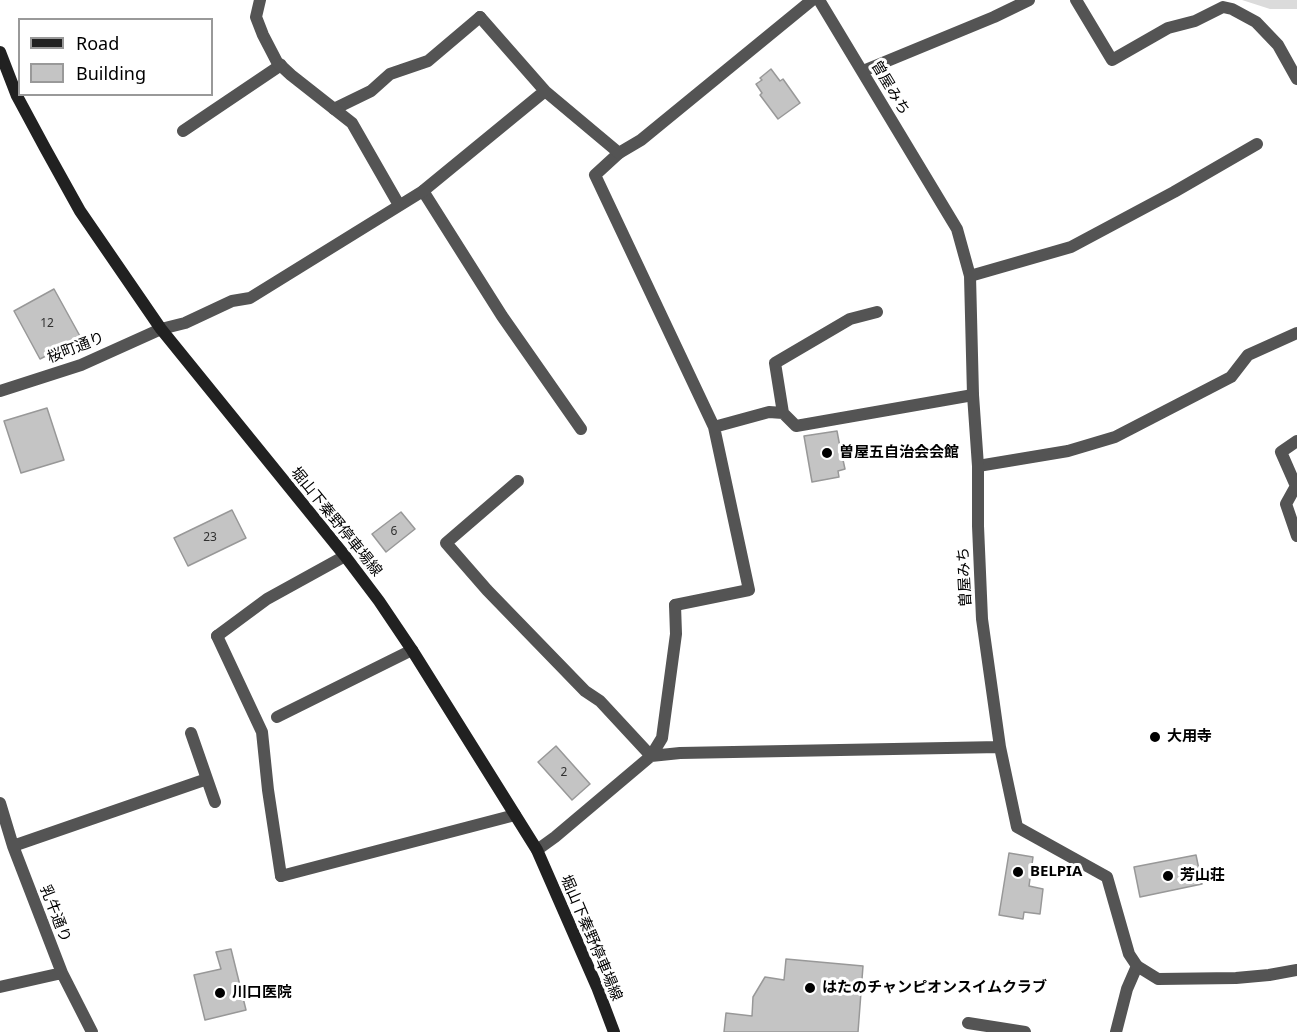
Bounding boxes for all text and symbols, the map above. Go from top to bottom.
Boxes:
legend [18,18,213,96]
text: Road [76,31,119,55]
street label: 曽屋みち [867,58,913,118]
text: Building [76,61,146,85]
house number: 12 [40,317,54,331]
street label: 桜町通り [45,329,107,367]
place label: 曽屋五自治会会館 [839,444,959,462]
marker: 曽屋五自治会会館 [820,446,834,460]
street label: 堀山下秦野停車場線 [287,464,385,580]
house number: 6 [391,525,397,539]
house number: 23 [203,531,217,545]
street label: 曽屋みち [954,547,976,607]
place label: 大用寺 [1167,728,1212,746]
marker: 大用寺 [1148,730,1162,744]
house number: 2 [561,766,567,780]
place label: BELPIA [1030,863,1082,881]
marker: BELPIA [1011,865,1025,879]
place label: 芳山荘 [1180,867,1225,885]
marker: 芳山荘 [1161,869,1175,883]
street label: 堀山下秦野停車場線 [556,872,626,1004]
street label: 乳牛通り [36,883,74,945]
place label: はたのチャンピオンスイムクラブ [822,979,1047,997]
marker: はたのチャンピオンスイムクラブ [803,981,817,995]
place label: 川口医院 [232,984,292,1002]
marker: 川口医院 [213,986,227,1000]

